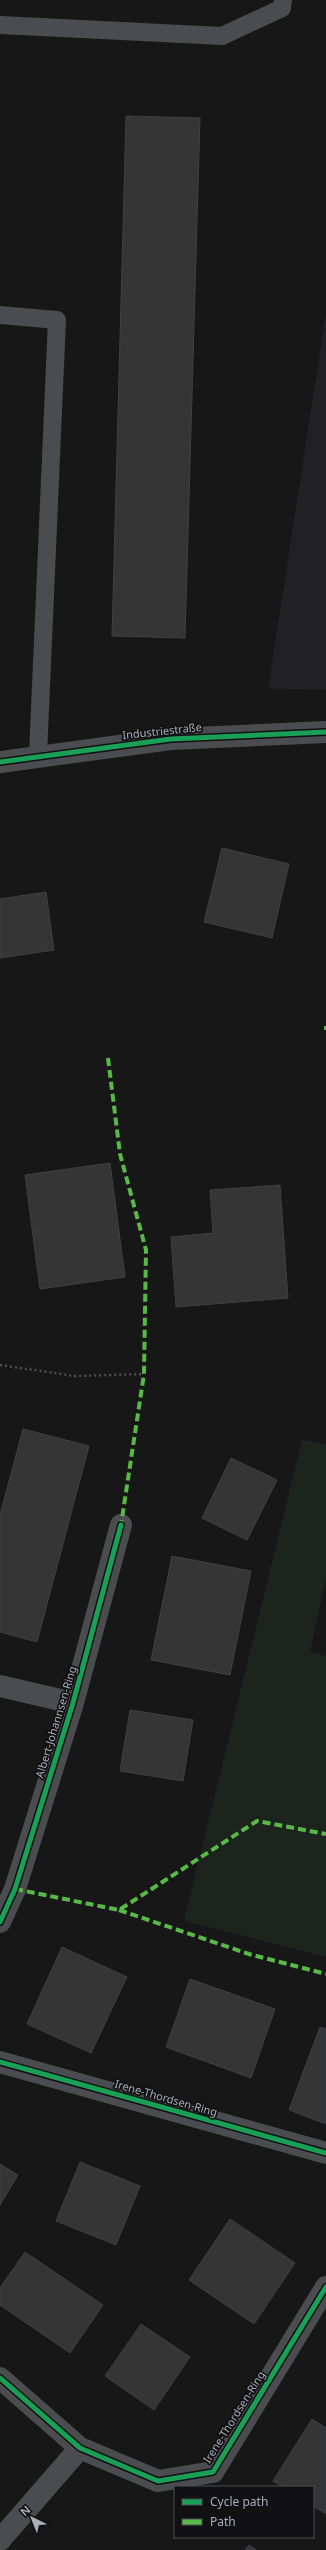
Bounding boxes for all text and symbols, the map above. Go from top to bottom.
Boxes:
street label: Industriestraße [121,719,202,742]
street label: Albert-Johannsen-Ring [31,1664,80,1780]
street label: Irene-Thordsen-Ring [113,2076,219,2119]
street label: Irene-Thordsen-Ring [199,2368,268,2466]
legend [174,2486,314,2538]
text: Cycle path [210,2493,268,2510]
north arrow [12,2498,52,2538]
text: N [16,2502,33,2519]
text: Path [210,2513,236,2530]

